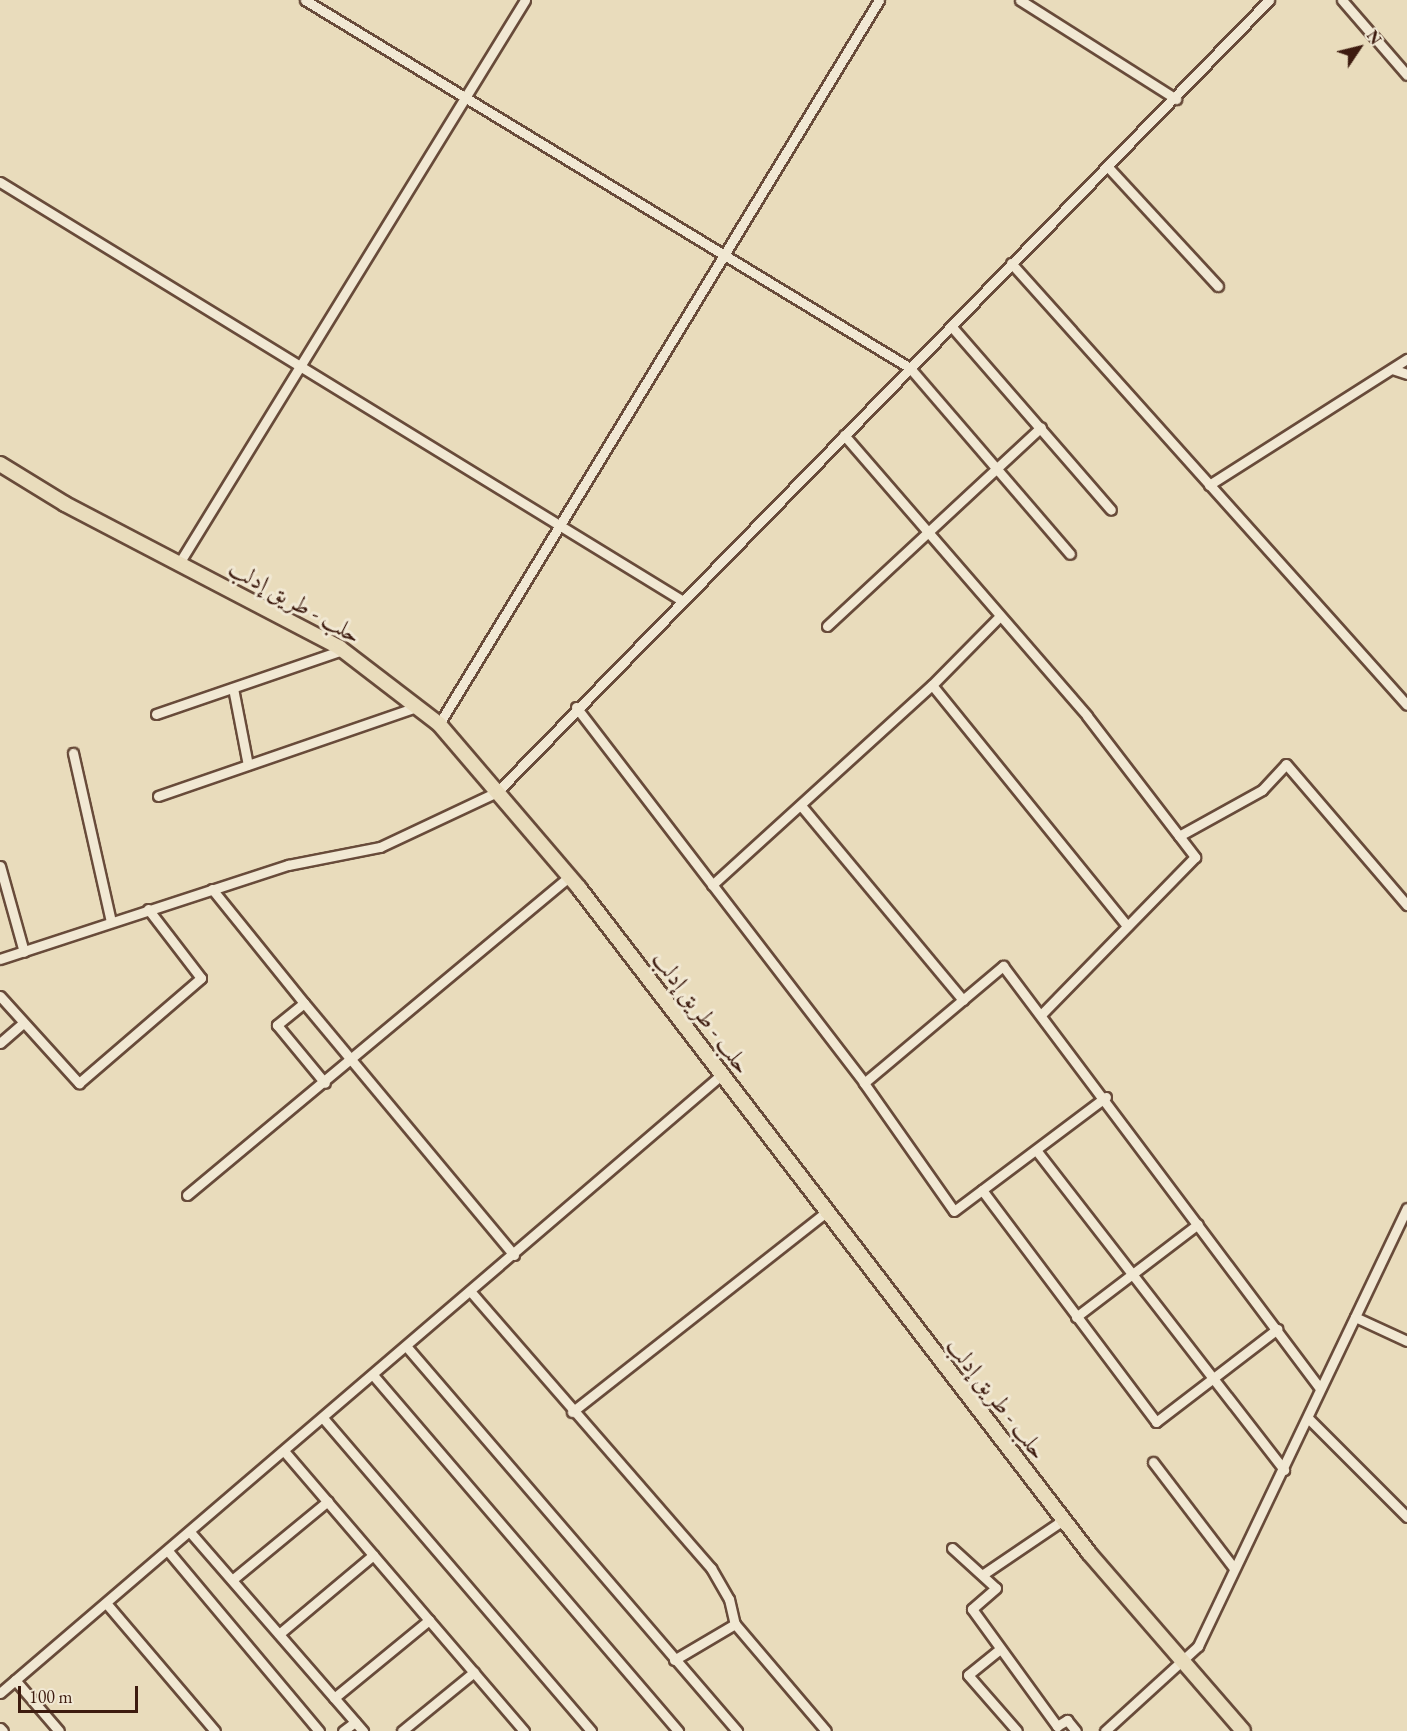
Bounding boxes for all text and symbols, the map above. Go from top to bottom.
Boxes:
north arrow [1329,18,1389,78]
text: N [1362,26,1386,49]
street label: حلب - طريق إدلب [224,553,366,649]
street label: حلب - طريق إدلب [646,945,758,1079]
street label: حلب - طريق إدلب [940,1331,1054,1465]
scale bar [21,1674,141,1712]
text: 100 m [29,1685,73,1708]

